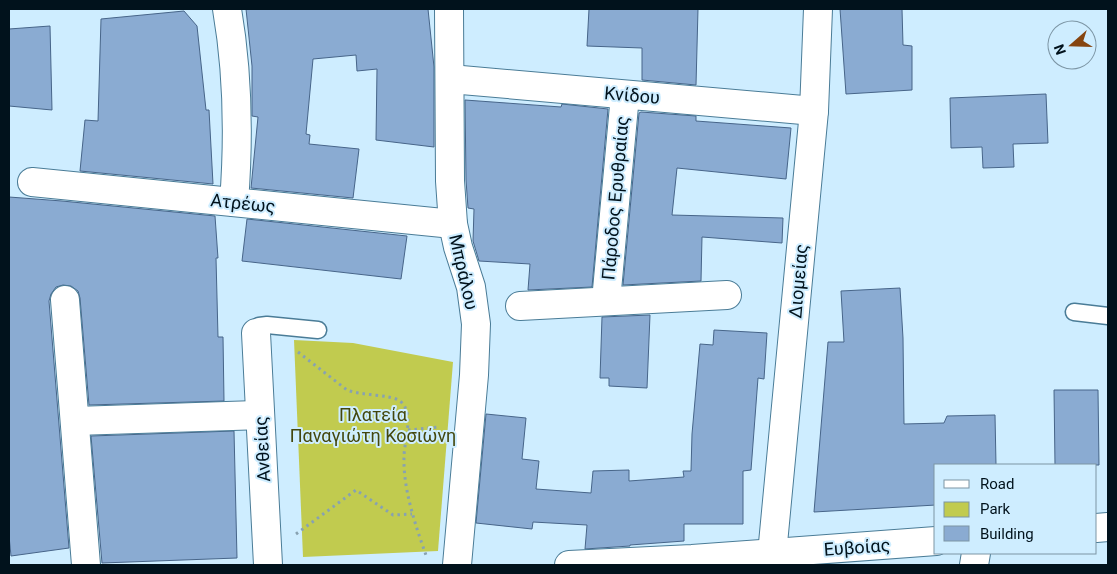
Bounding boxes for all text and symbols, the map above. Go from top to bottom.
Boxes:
north arrow [1047,20,1097,70]
text: N [1051,42,1069,57]
street label: Κνίδου [603,82,661,108]
street label: Πάροδος Ερυθραίας [597,115,633,281]
street label: Ατρέως [210,189,276,217]
street label: Μπράλου [445,232,483,312]
street label: Διομείας [784,243,812,319]
park label: Πλατεία Παναγιώτη Κοσιώνη [290,404,456,446]
street label: Ανθείας [250,416,274,482]
legend [934,464,1097,554]
text: Road [980,475,1014,493]
text: Park [980,500,1011,518]
text: Building [980,525,1034,543]
street label: Ευβοίας [823,534,891,560]

